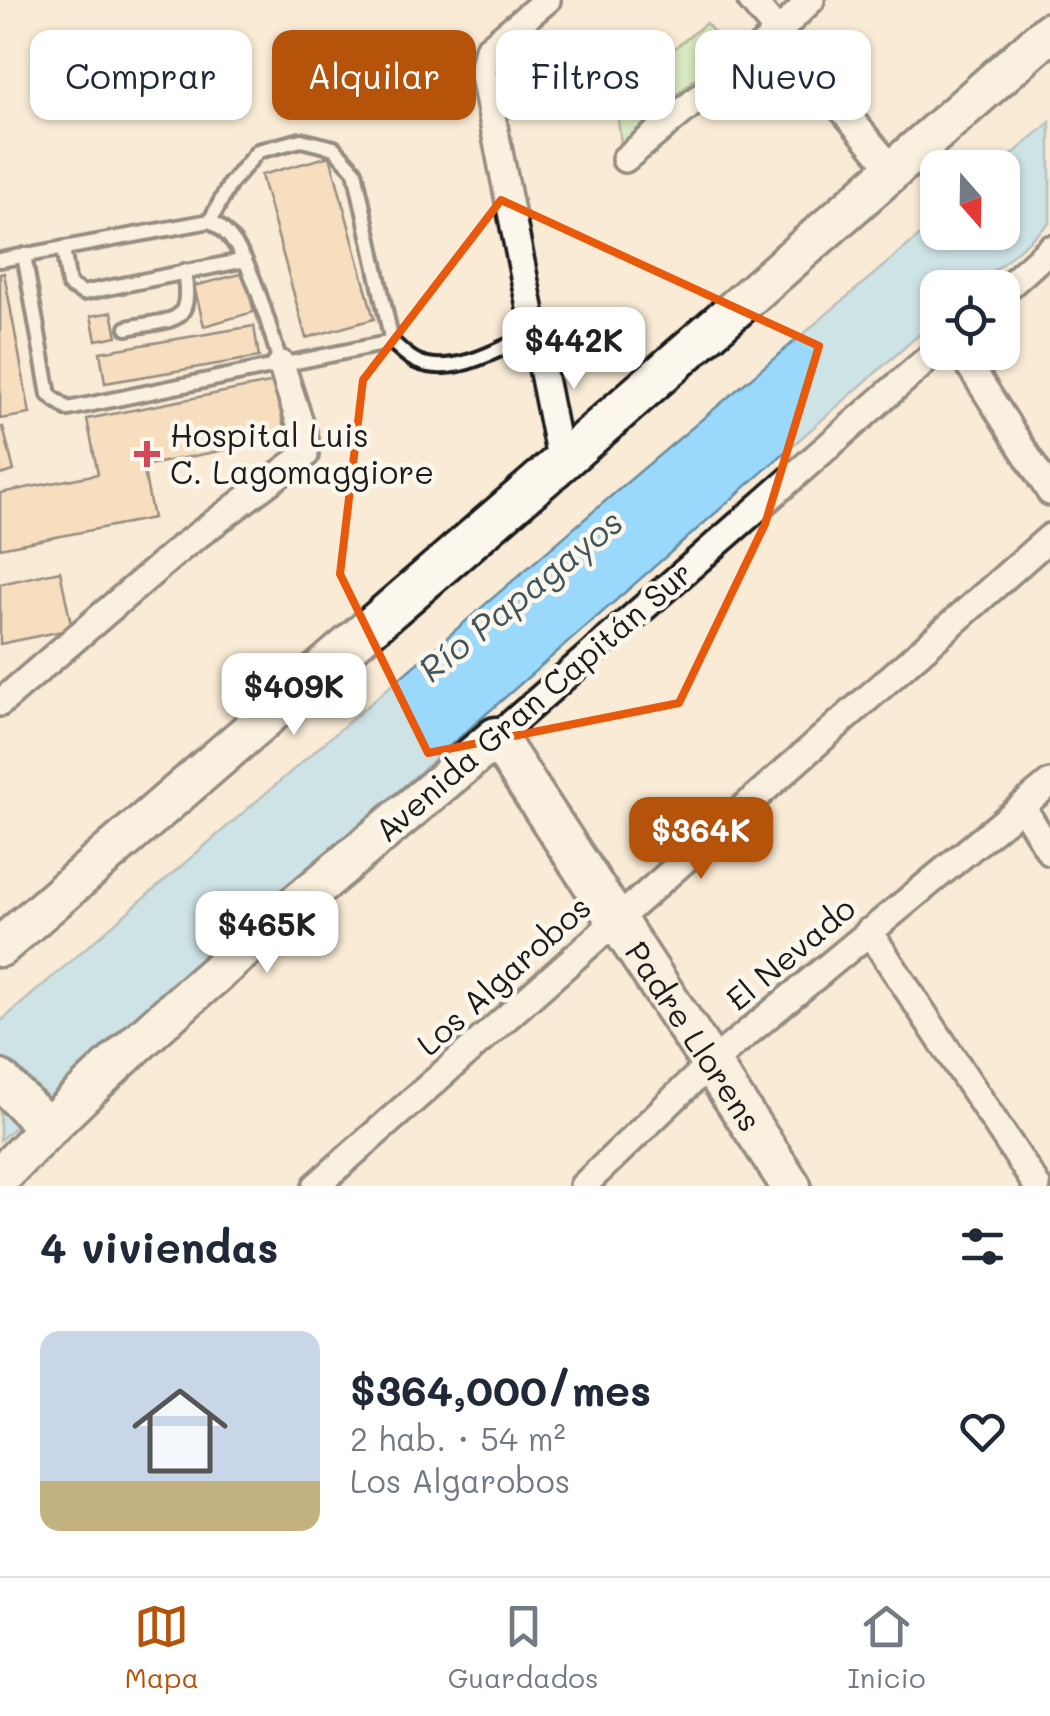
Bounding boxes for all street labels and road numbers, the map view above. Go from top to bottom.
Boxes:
street label: Avenida Gran Capitán Sur [365,551,700,850]
street label: Los Algarobos [407,885,599,1064]
street label: El Nevado [716,886,863,1019]
street label: Padre Llorens [617,933,772,1139]

